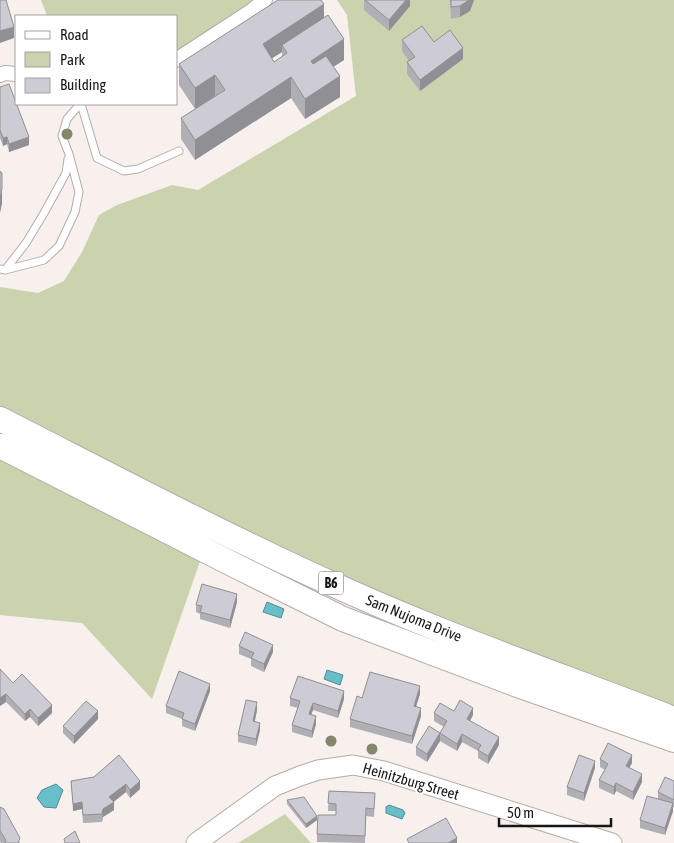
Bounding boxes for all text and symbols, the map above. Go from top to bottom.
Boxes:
legend [15,15,178,105]
text: Road [60,26,89,43]
text: Park [60,51,85,68]
text: Building [60,76,106,93]
road number: B6 [318,572,344,594]
street label: Sam Nujoma Drive [364,591,464,645]
street label: Heinitzburg Street [361,759,461,803]
scale bar [499,796,612,828]
text: 50 m [507,804,534,821]

